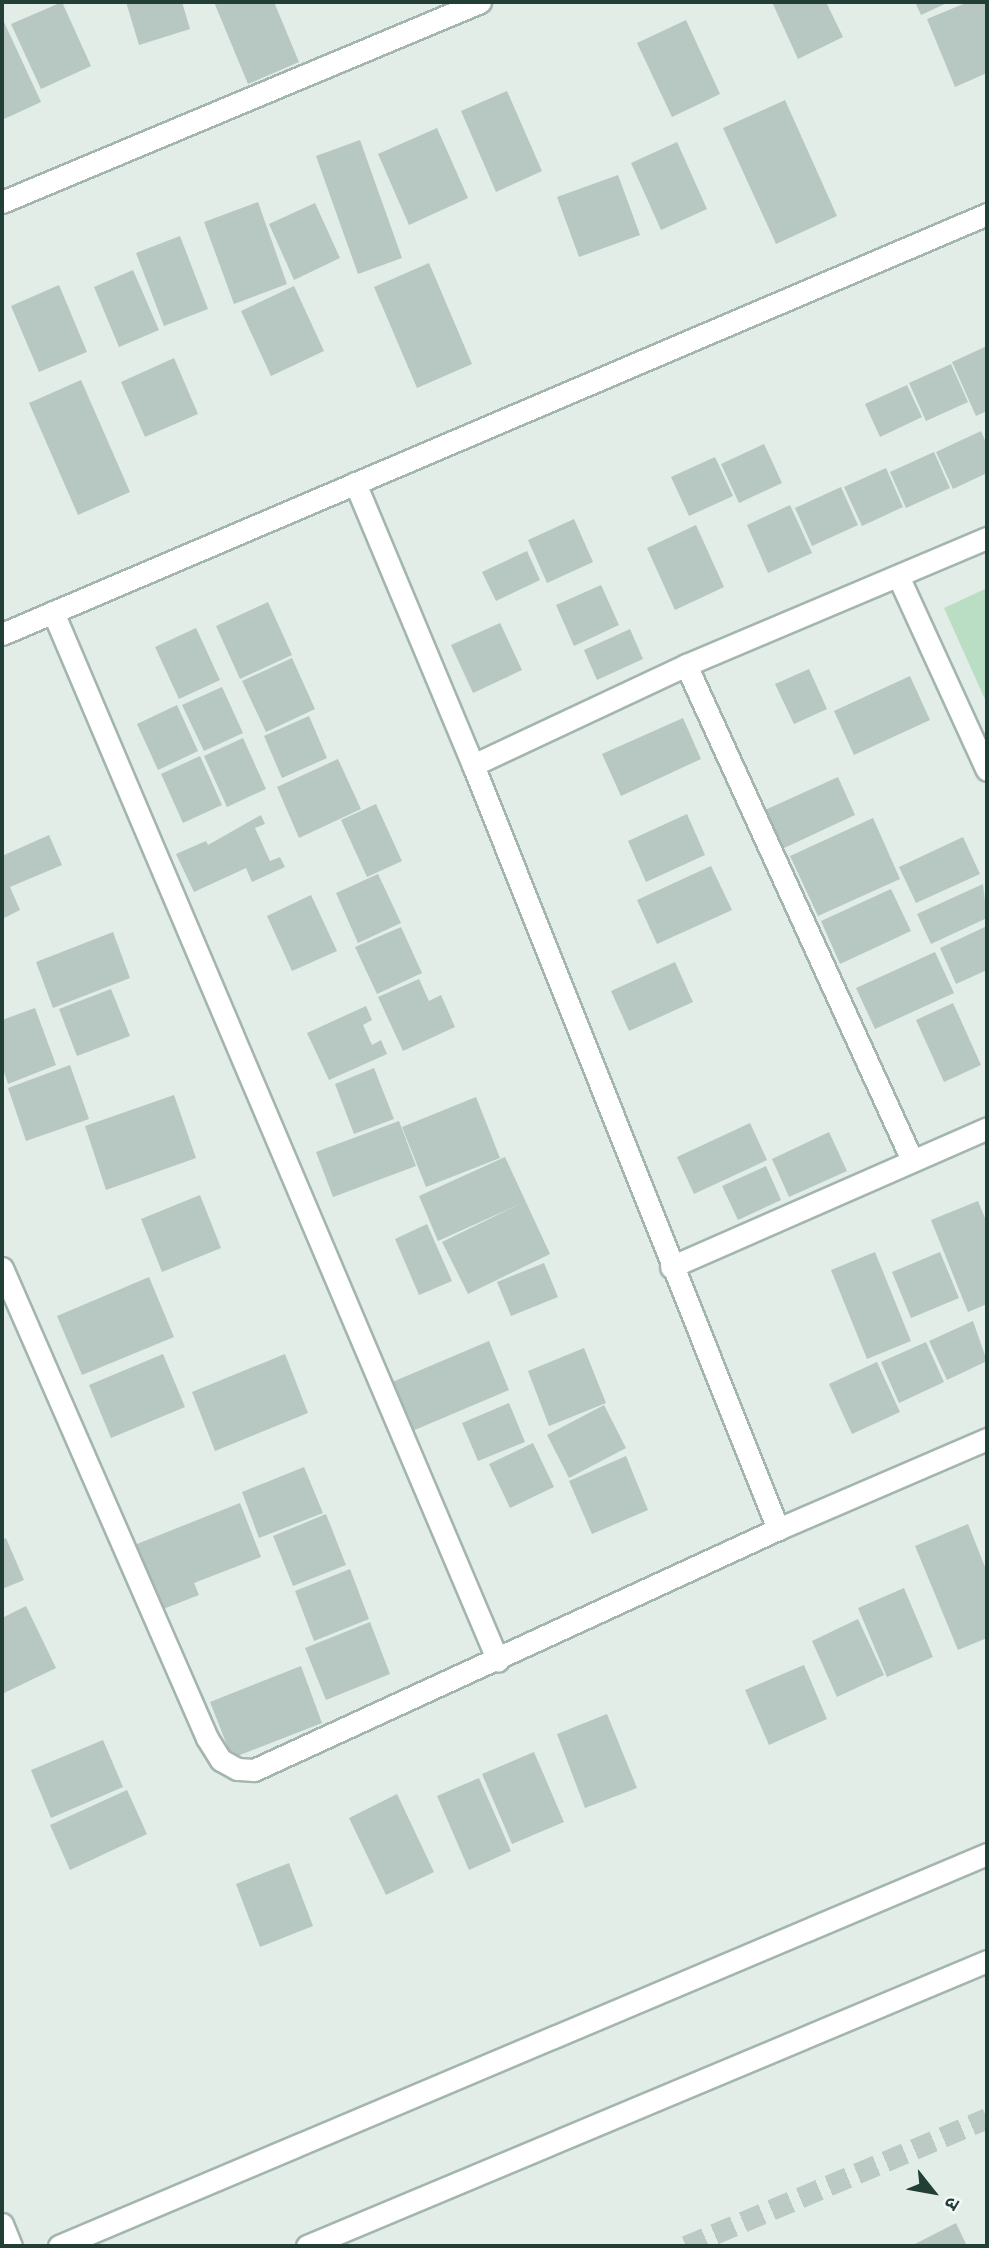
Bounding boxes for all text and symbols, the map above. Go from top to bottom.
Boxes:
north arrow [898,2157,968,2227]
text: उ [937,2191,966,2215]

